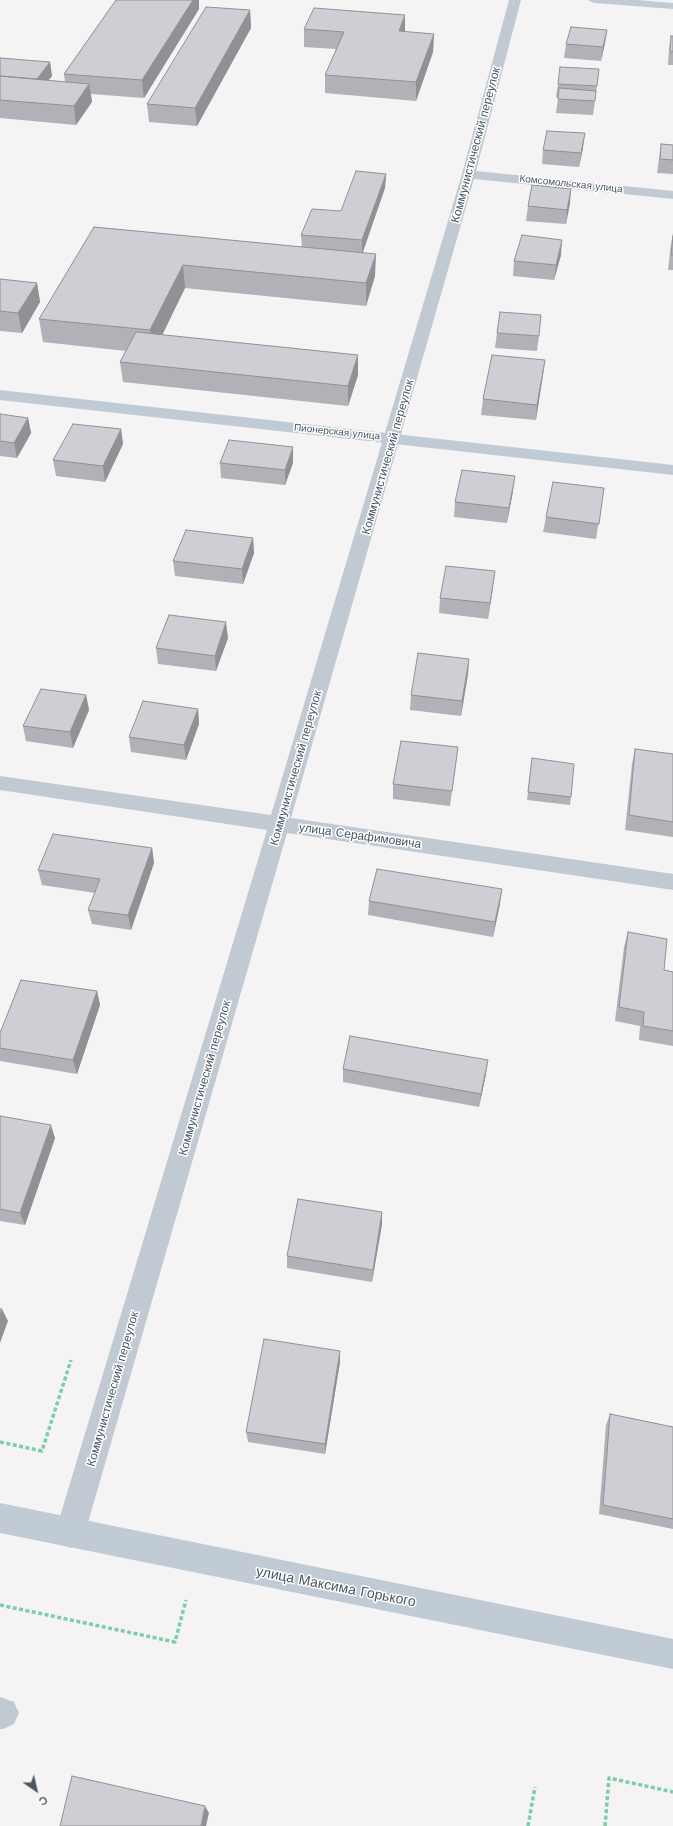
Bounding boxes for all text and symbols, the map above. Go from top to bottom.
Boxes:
street label: Коммунистический переулок [448,66,504,224]
street label: Комсомольская улица [519,173,623,195]
street label: Коммунистический переулок [359,378,417,536]
street label: Пионерская улица [293,422,381,442]
street label: Коммунистический переулок [267,689,325,847]
street label: улица Серафимовича [298,820,422,852]
street label: Коммунистический переулок [176,999,234,1157]
street label: Коммунистический переулок [84,1310,142,1468]
street label: улица Максима Горького [255,1563,417,1611]
north arrow [16,1770,56,1810]
text: С [36,1793,50,1808]

